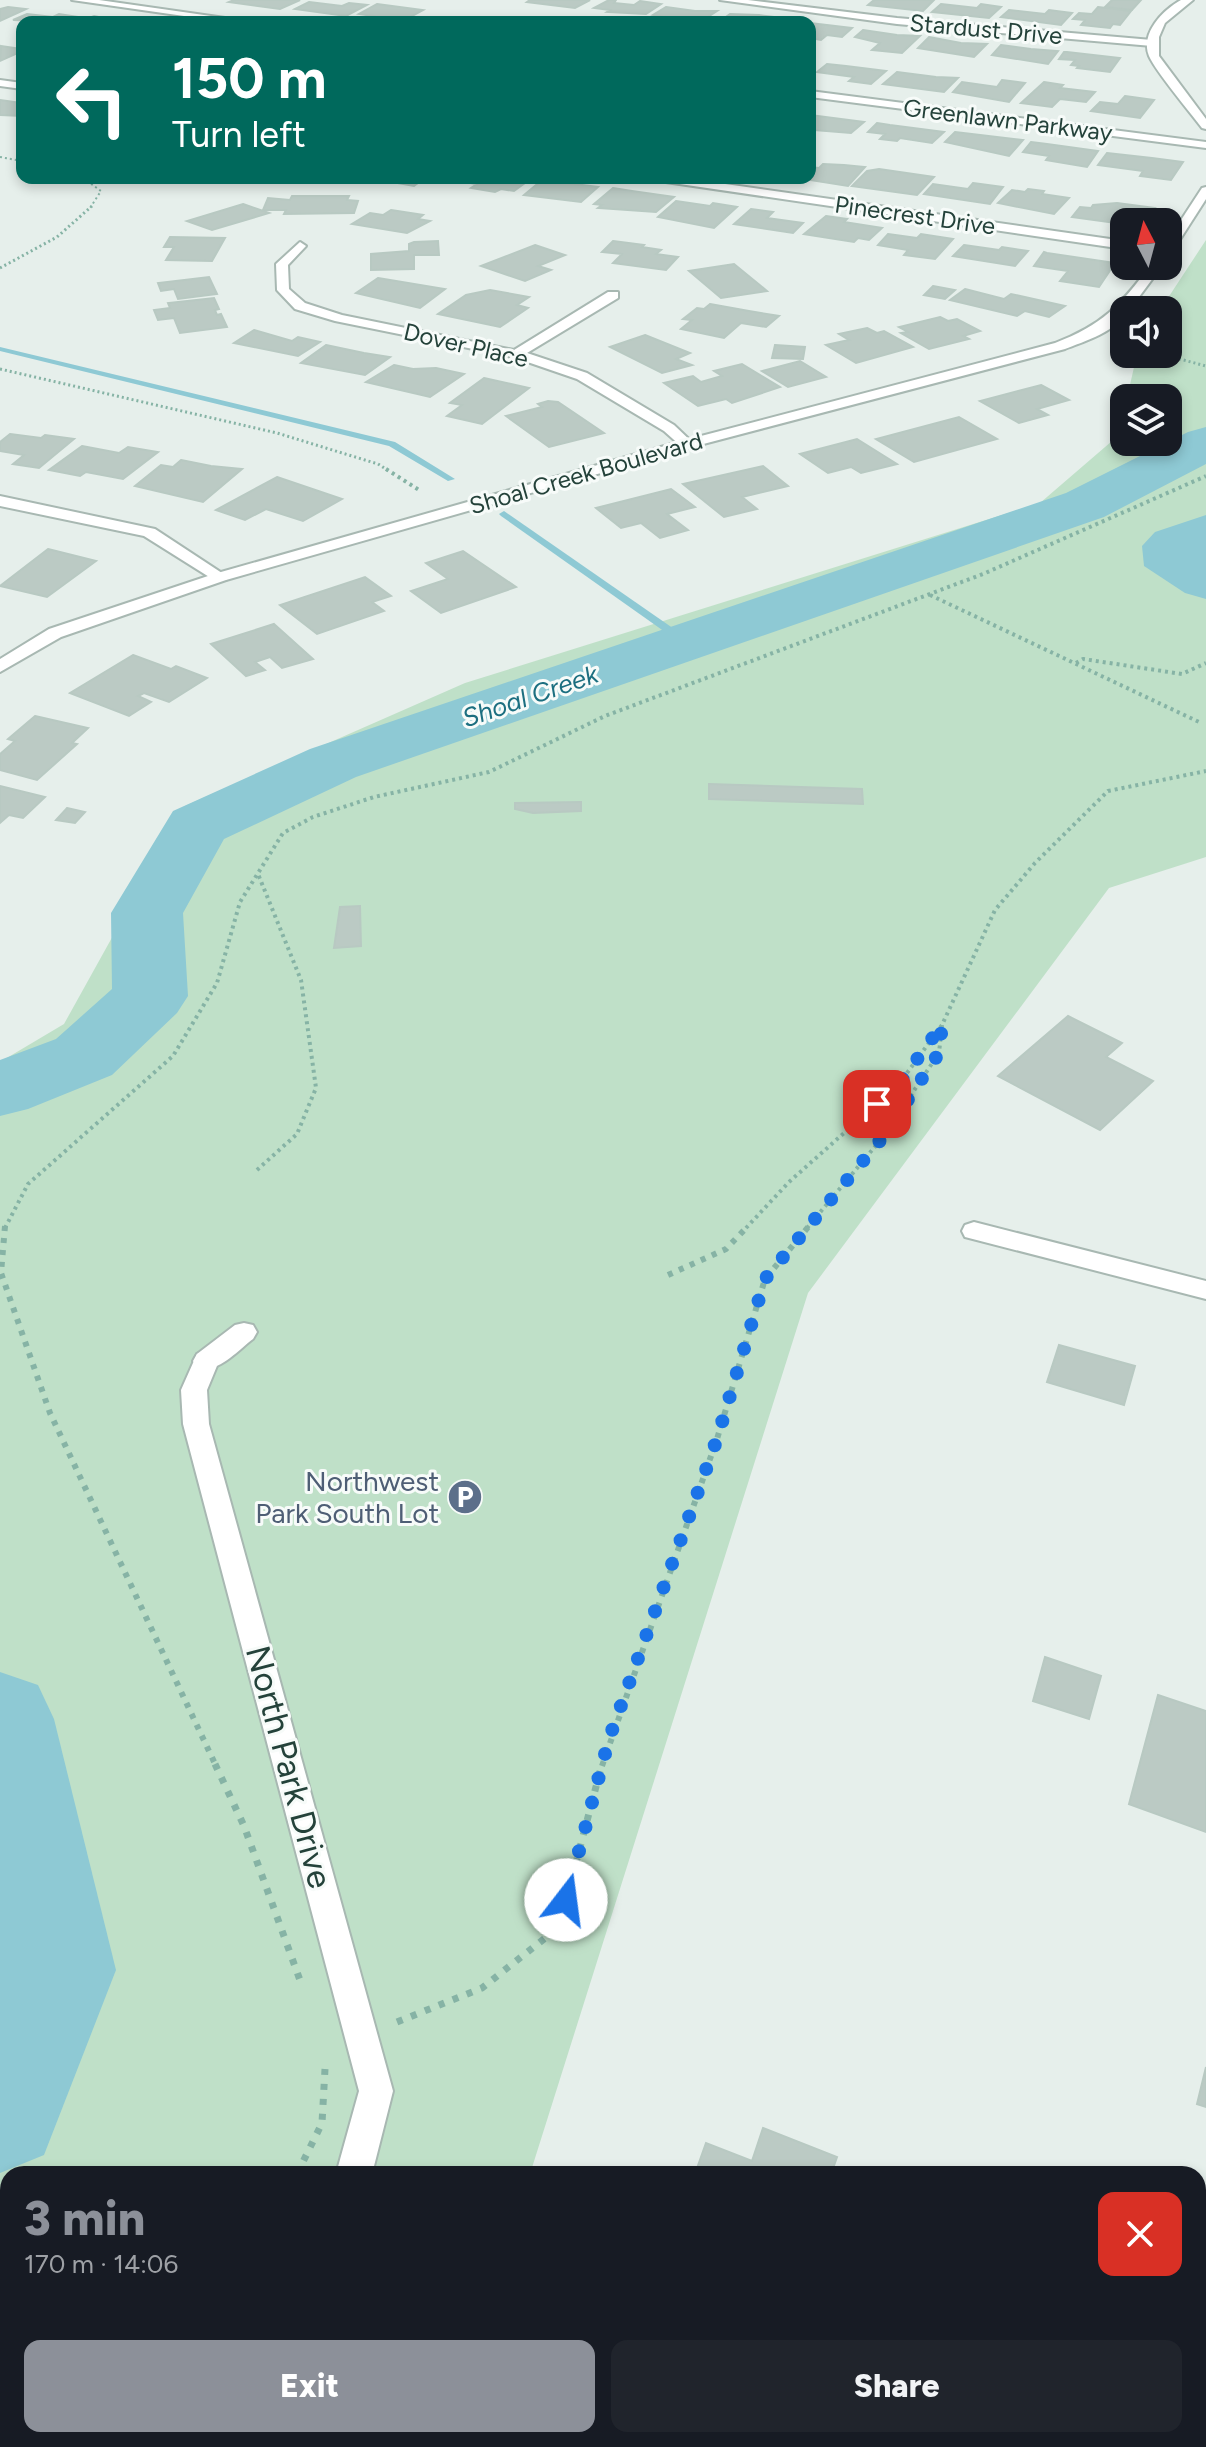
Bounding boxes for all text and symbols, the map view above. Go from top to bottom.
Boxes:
street label: Stardust Drive [908,8,1064,50]
text: 150 m [172,45,327,112]
icon: left [40,48,144,152]
street label: Greenlawn Parkway [902,93,1115,147]
text: Turn left [172,113,306,156]
street label: Pinecrest Drive [833,189,997,241]
north arrow [1110,208,1182,280]
map controls [1110,208,1182,456]
button: sound [1110,296,1182,368]
street label: Dover Place [401,317,531,373]
button: layers [1110,384,1182,456]
street label: Shoal Creek Boulevard [466,426,706,520]
water label: Shoal Creek [458,657,604,734]
pin [843,1070,911,1138]
icon: arrive [855,1082,899,1126]
place label: Northwest Park South Lot [255,1464,439,1530]
parking icon: Northwest Park South Lot [446,1478,484,1516]
street label: North Park Drive [237,1641,341,1893]
position arrow [524,1858,608,1942]
text: 3 min [24,2189,145,2247]
button: close [1098,2192,1182,2276]
text: 170 m · 14:06 [24,2248,178,2280]
button: Exit [24,2340,595,2432]
button: Share [611,2340,1182,2432]

